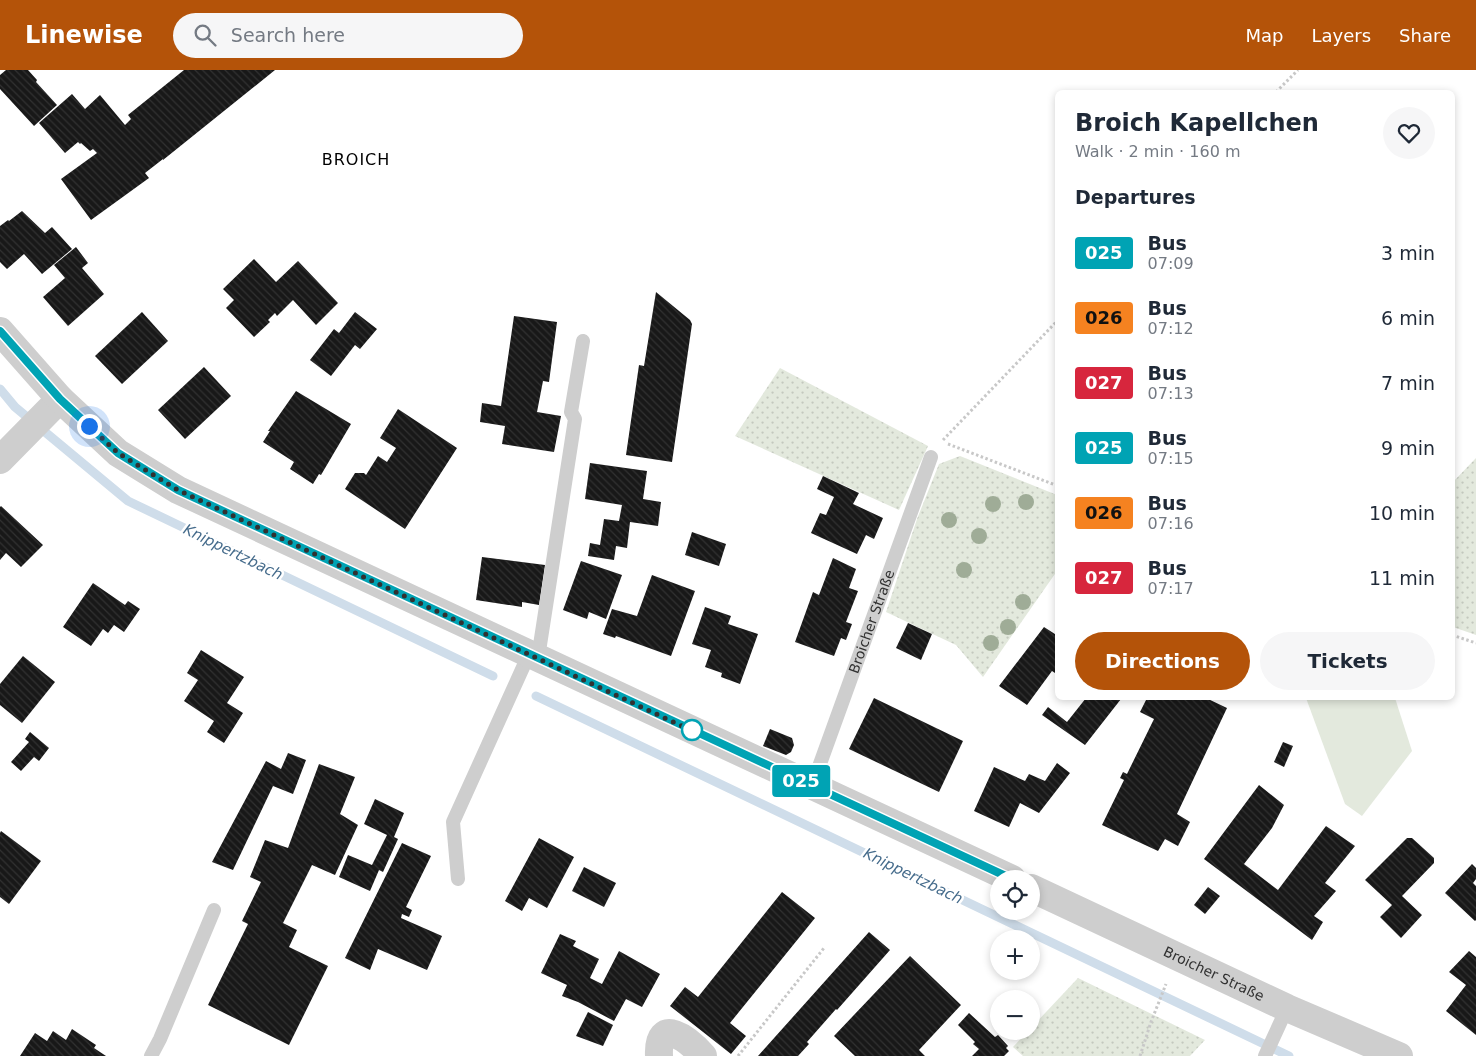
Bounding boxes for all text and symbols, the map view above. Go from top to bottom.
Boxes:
search box [173,13,523,58]
text: Linewise [25,21,143,49]
icon: search [191,21,219,49]
text: Search here [231,24,345,46]
text: Map [1245,25,1283,46]
text: Layers [1311,25,1371,46]
text: Share [1399,25,1451,46]
button: heart [1383,107,1435,159]
text: Broich Kapellchen [1075,109,1319,137]
text: Walk · 2 min · 160 m [1075,142,1240,161]
district label: BROICH [322,150,390,169]
text: Departures [1075,186,1196,208]
text: Bus [1148,232,1187,254]
text: 025 [1085,242,1123,263]
text: 3 min [1381,242,1435,264]
text: 07:09 [1148,254,1194,273]
text: Bus [1148,297,1187,319]
text: 026 [1085,307,1123,328]
text: 6 min [1381,307,1435,329]
text: 07:12 [1148,319,1194,338]
text: Bus [1148,362,1187,384]
text: 027 [1085,372,1123,393]
text: 7 min [1381,372,1435,394]
text: 07:13 [1148,384,1194,403]
your location [77,414,102,439]
text: Bus [1148,427,1187,449]
text: 025 [1085,437,1123,458]
text: 9 min [1381,437,1435,459]
text: 07:15 [1148,449,1194,468]
text: Bus [1148,492,1187,514]
text: 026 [1085,502,1123,523]
text: 10 min [1369,502,1435,524]
text: 07:16 [1148,514,1194,533]
water label: Knippertzbach [180,520,286,584]
text: Bus [1148,557,1187,579]
street label: Broicher Straße [845,567,898,675]
text: 027 [1085,567,1123,588]
text: 11 min [1369,567,1435,589]
text: 07:17 [1148,579,1194,598]
button: Directions [1075,632,1250,690]
button: Tickets [1260,632,1435,690]
unlabelled marker [681,719,703,741]
line badge: 025 [772,765,830,797]
text: 025 [782,770,820,791]
water label: Knippertzbach [860,844,966,908]
map controls [990,870,1040,1040]
button: locate [990,870,1040,920]
button: + [990,930,1040,980]
street label: Broicher Straße [1161,943,1267,1004]
button: − [990,990,1040,1040]

